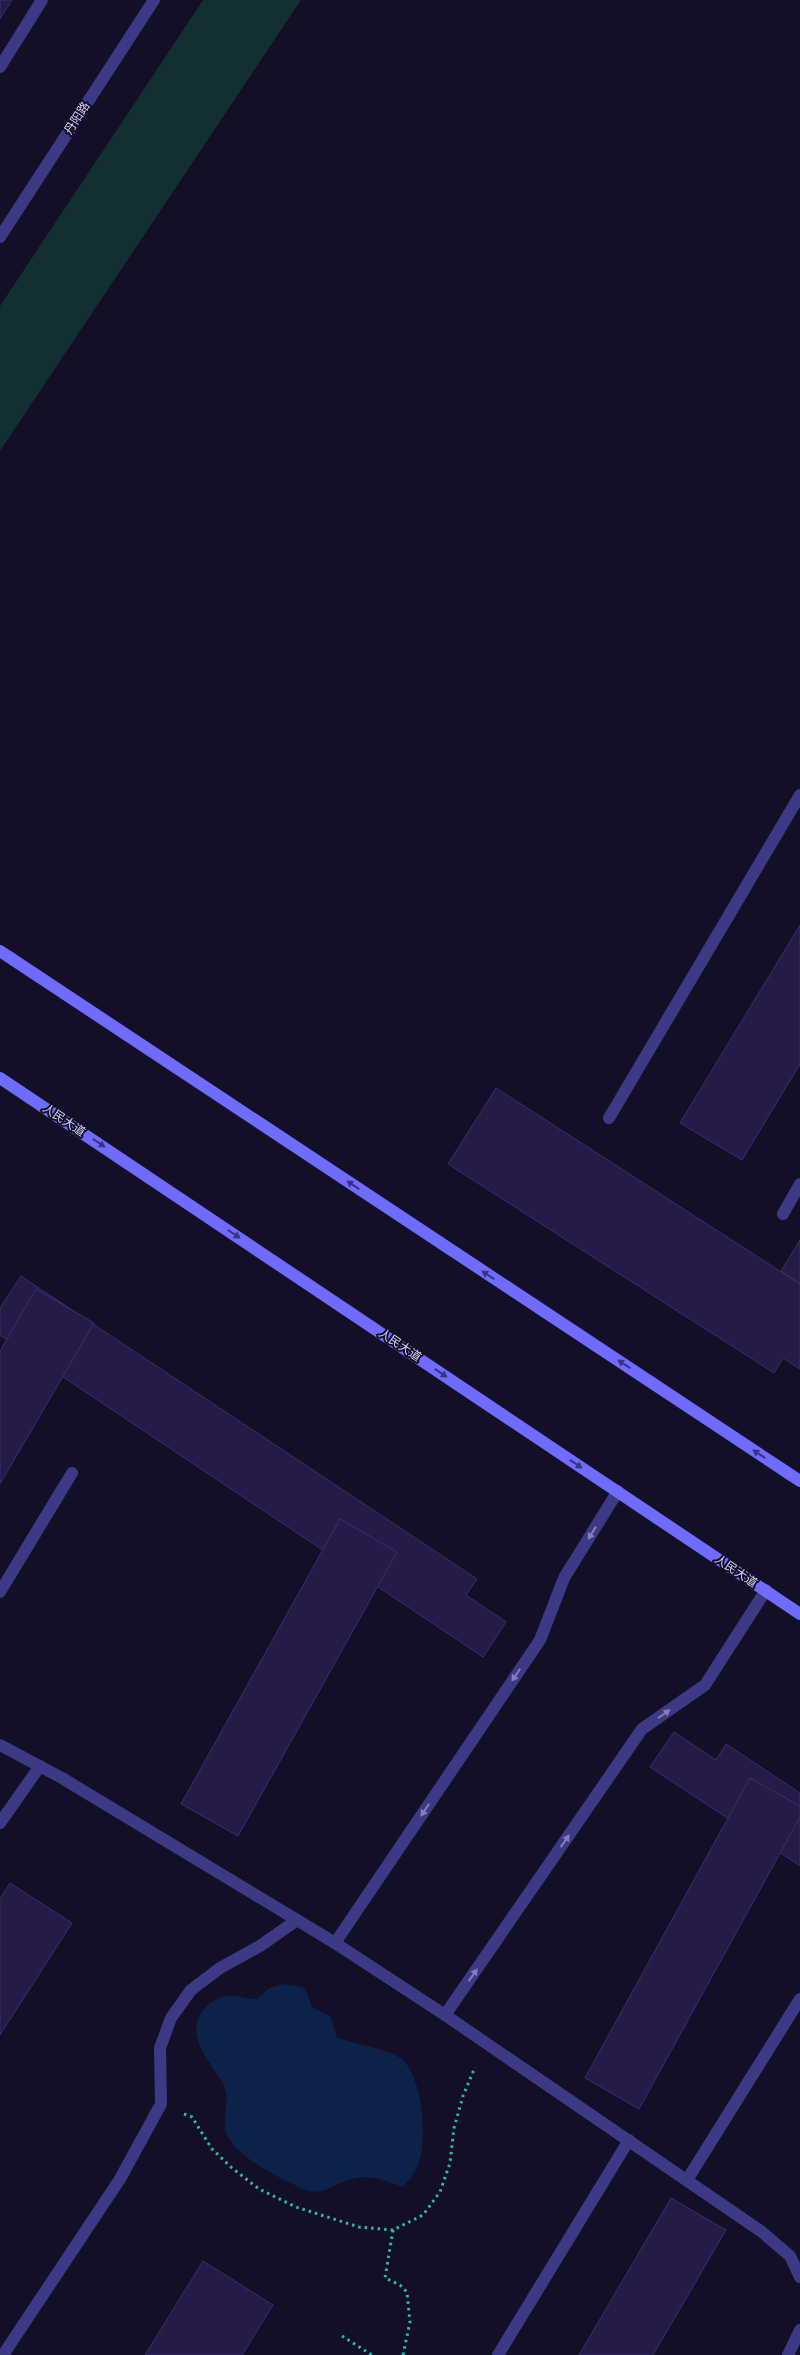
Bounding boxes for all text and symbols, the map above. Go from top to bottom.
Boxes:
street label: 丹阳路 [61,99,93,137]
street label: 人民大道 [40,1101,88,1139]
one-way arrow [92,1139,105,1148]
one-way arrow [346,1180,360,1190]
one-way arrow [227,1229,241,1239]
one-way arrow [482,1270,495,1279]
street label: 人民大道 [376,1326,424,1364]
one-way arrow [617,1359,631,1369]
one-way arrow [435,1368,448,1378]
one-way arrow [753,1449,766,1459]
one-way arrow [570,1459,583,1468]
one-way arrow [587,1526,597,1539]
street label: 人民大道 [712,1552,760,1590]
one-way arrow [511,1669,521,1682]
one-way arrow [657,1709,671,1719]
one-way arrow [420,1803,430,1817]
one-way arrow [560,1834,570,1848]
one-way arrow [468,1968,478,1981]

